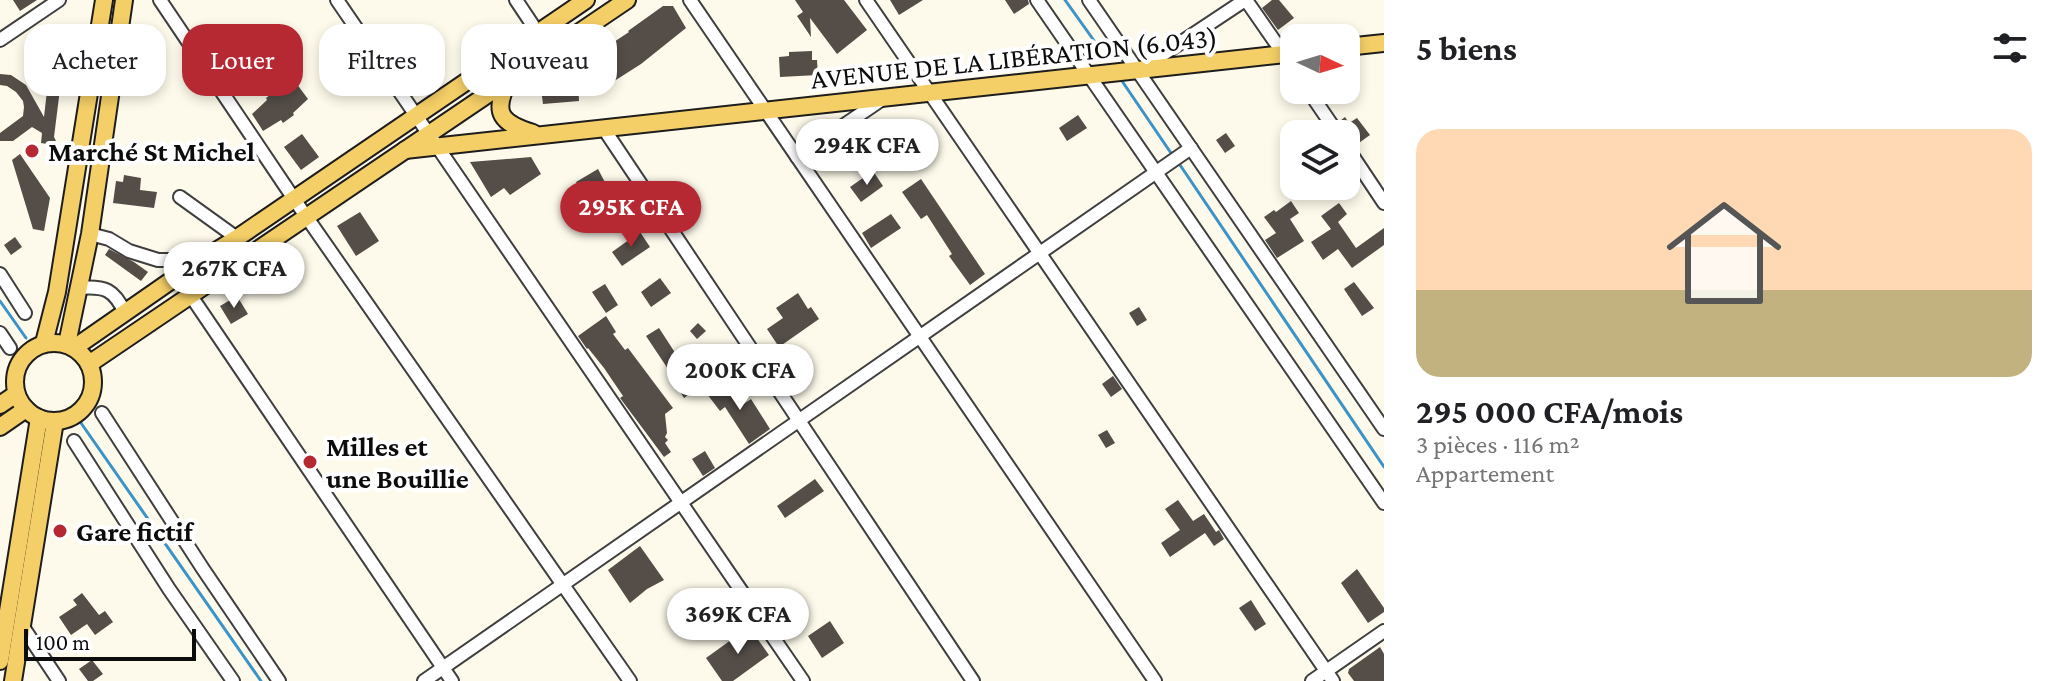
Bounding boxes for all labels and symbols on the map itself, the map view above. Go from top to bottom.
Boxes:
street label: AVENUE DE LA LIBÉRATION (6.043) [809,21,1219,96]
north arrow [1280,24,1360,104]
pin: 294K CFA [784,119,950,187]
place label: Marché St Michel [48,136,255,167]
marker: Marché St Michel [23,142,41,160]
pin: 295K CFA [548,181,714,249]
pin: 267K CFA [151,242,317,310]
pin: 200K CFA [657,344,823,412]
place label: Milles et une Bouillie [326,431,469,494]
marker: Milles et une Bouillie [301,453,319,471]
place label: Gare fictif [76,516,195,547]
marker: Gare fictif [51,522,69,540]
pin: 369K CFA [655,588,821,656]
scale bar [24,625,196,661]

